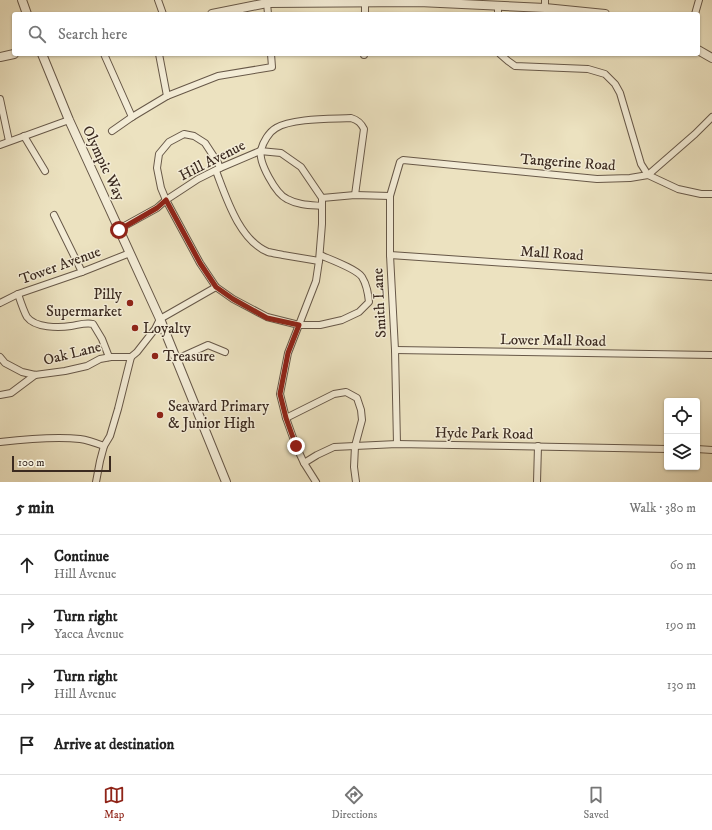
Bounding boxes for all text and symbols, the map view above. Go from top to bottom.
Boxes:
search box [12,12,700,56]
icon: search [26,23,48,45]
text: Search here [58,25,127,44]
street label: Olympic Way [78,123,130,205]
street label: Hill Avenue [176,136,249,185]
street label: Tangerine Road [520,150,617,175]
route start [110,221,128,239]
street label: Tower Avenue [17,242,103,289]
street label: Mall Road [520,242,585,265]
street label: Smith Lane [368,268,391,338]
place label: Pilly Supermarket [46,285,123,321]
marker: Pilly Supermarket [125,298,135,308]
place label: Loyalty [143,319,192,338]
marker: Loyalty [130,323,140,333]
street label: Lower Mall Road [500,330,607,351]
street label: Oak Lane [41,337,103,370]
place label: Treasure [163,347,215,366]
marker: Treasure [150,351,160,361]
place label: Seaward Primary & Junior High [168,397,270,433]
map controls [664,398,700,470]
button: locate [664,398,700,434]
marker: Seaward Primary & Junior High [155,410,165,420]
street label: Hyde Park Road [435,423,534,444]
button: layers [664,434,700,470]
route end [287,437,305,455]
scale bar [12,454,111,473]
text: 100 m [18,456,44,470]
text: 5 min [16,497,54,519]
text: Walk · 380 m [629,500,696,516]
text: Continue [54,547,109,566]
icon: ahead [16,554,38,576]
text: 60 m [670,557,696,573]
text: Hill Avenue [54,566,116,582]
text: Turn right [54,607,117,626]
icon: right [16,614,38,636]
text: 190 m [665,617,696,633]
text: Yacca Avenue [54,626,124,642]
text: Turn right [54,667,117,686]
icon: right [16,674,38,696]
text: 130 m [667,677,696,693]
text: Hill Avenue [54,686,116,702]
icon: arrive [16,734,38,756]
text: Arrive at destination [54,735,174,754]
tab: Map [103,784,125,822]
tab: Directions [332,784,377,822]
tab: Saved [584,784,609,822]

